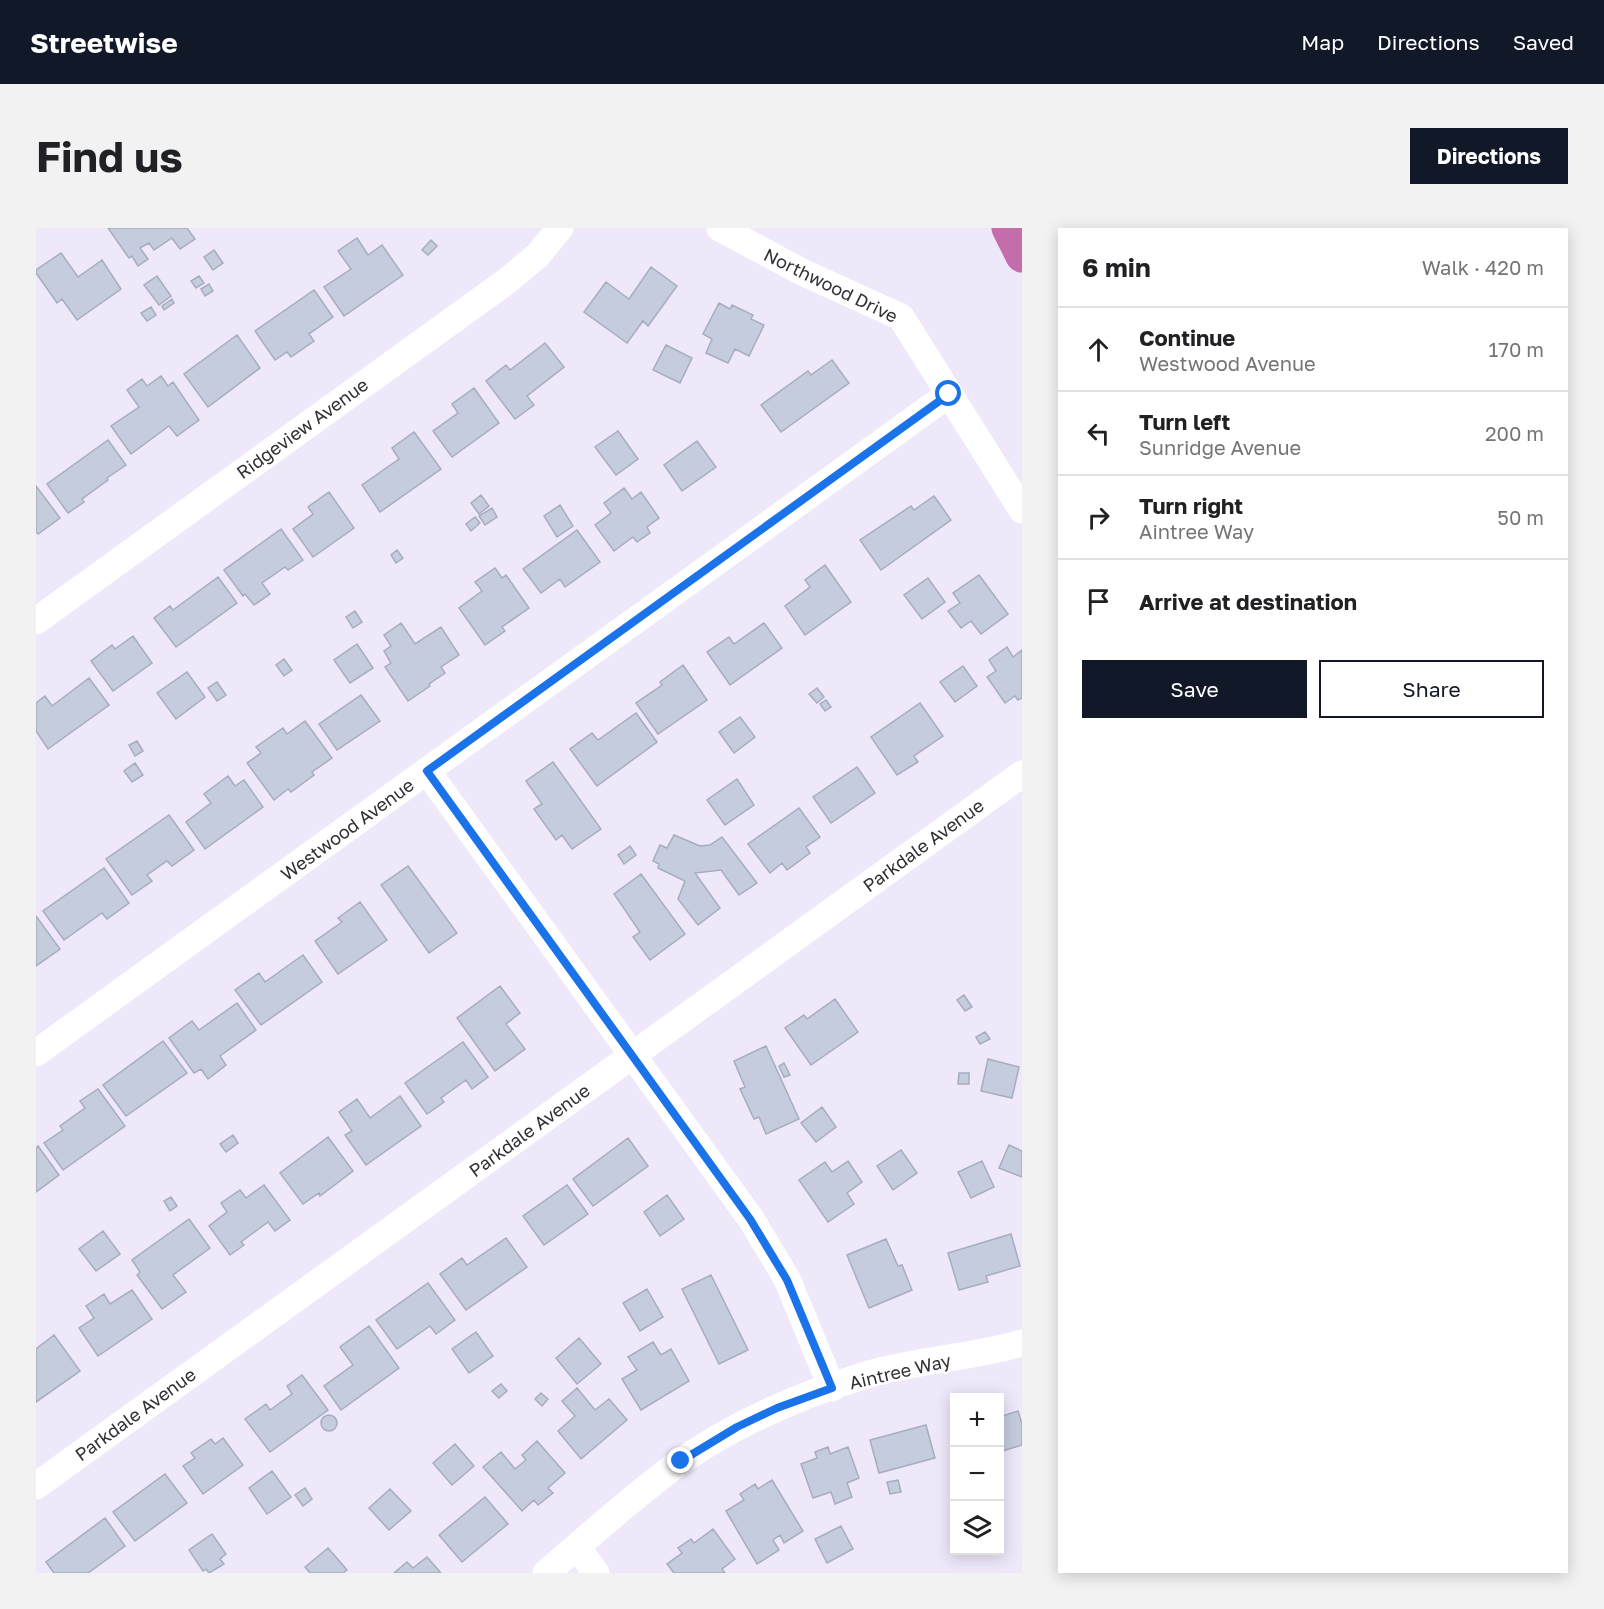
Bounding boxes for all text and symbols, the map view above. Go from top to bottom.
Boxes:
text: Streetwise [30,26,178,59]
text: Map [1301,29,1344,55]
text: Directions [1377,29,1480,55]
text: Saved [1513,29,1574,55]
button: Directions [1410,128,1568,184]
text: Find us [36,131,183,181]
street label: Northwood Drive [761,243,901,327]
text: 6 min [1082,252,1151,283]
text: Walk · 420 m [1422,255,1544,279]
text: Continue [1139,324,1235,351]
icon: ahead [1082,333,1115,366]
text: 170 m [1489,337,1544,361]
text: Westwood Avenue [1139,351,1316,375]
street label: Ridgeview Avenue [232,373,372,483]
route start [935,380,961,406]
text: Turn left [1139,408,1230,435]
icon: left [1082,417,1115,450]
text: 200 m [1485,421,1544,445]
text: Sunridge Avenue [1139,435,1301,459]
text: Turn right [1139,492,1243,519]
icon: right [1082,501,1115,534]
text: 50 m [1497,505,1544,529]
text: Aintree Way [1139,519,1254,543]
icon: arrive [1082,585,1115,618]
text: Arrive at destination [1139,588,1357,615]
button: Save [1082,660,1307,718]
button: Share [1319,660,1544,718]
street label: Westwood Avenue [276,773,418,885]
street label: Parkdale Avenue [858,794,988,896]
street label: Parkdale Avenue [464,1079,594,1181]
street label: Aintree Way [847,1349,953,1393]
street label: Parkdale Avenue [70,1363,200,1465]
map controls [950,1393,1004,1555]
button: + [950,1393,1004,1447]
route end [667,1447,693,1473]
button: − [950,1447,1004,1501]
button: layers [950,1501,1004,1555]

